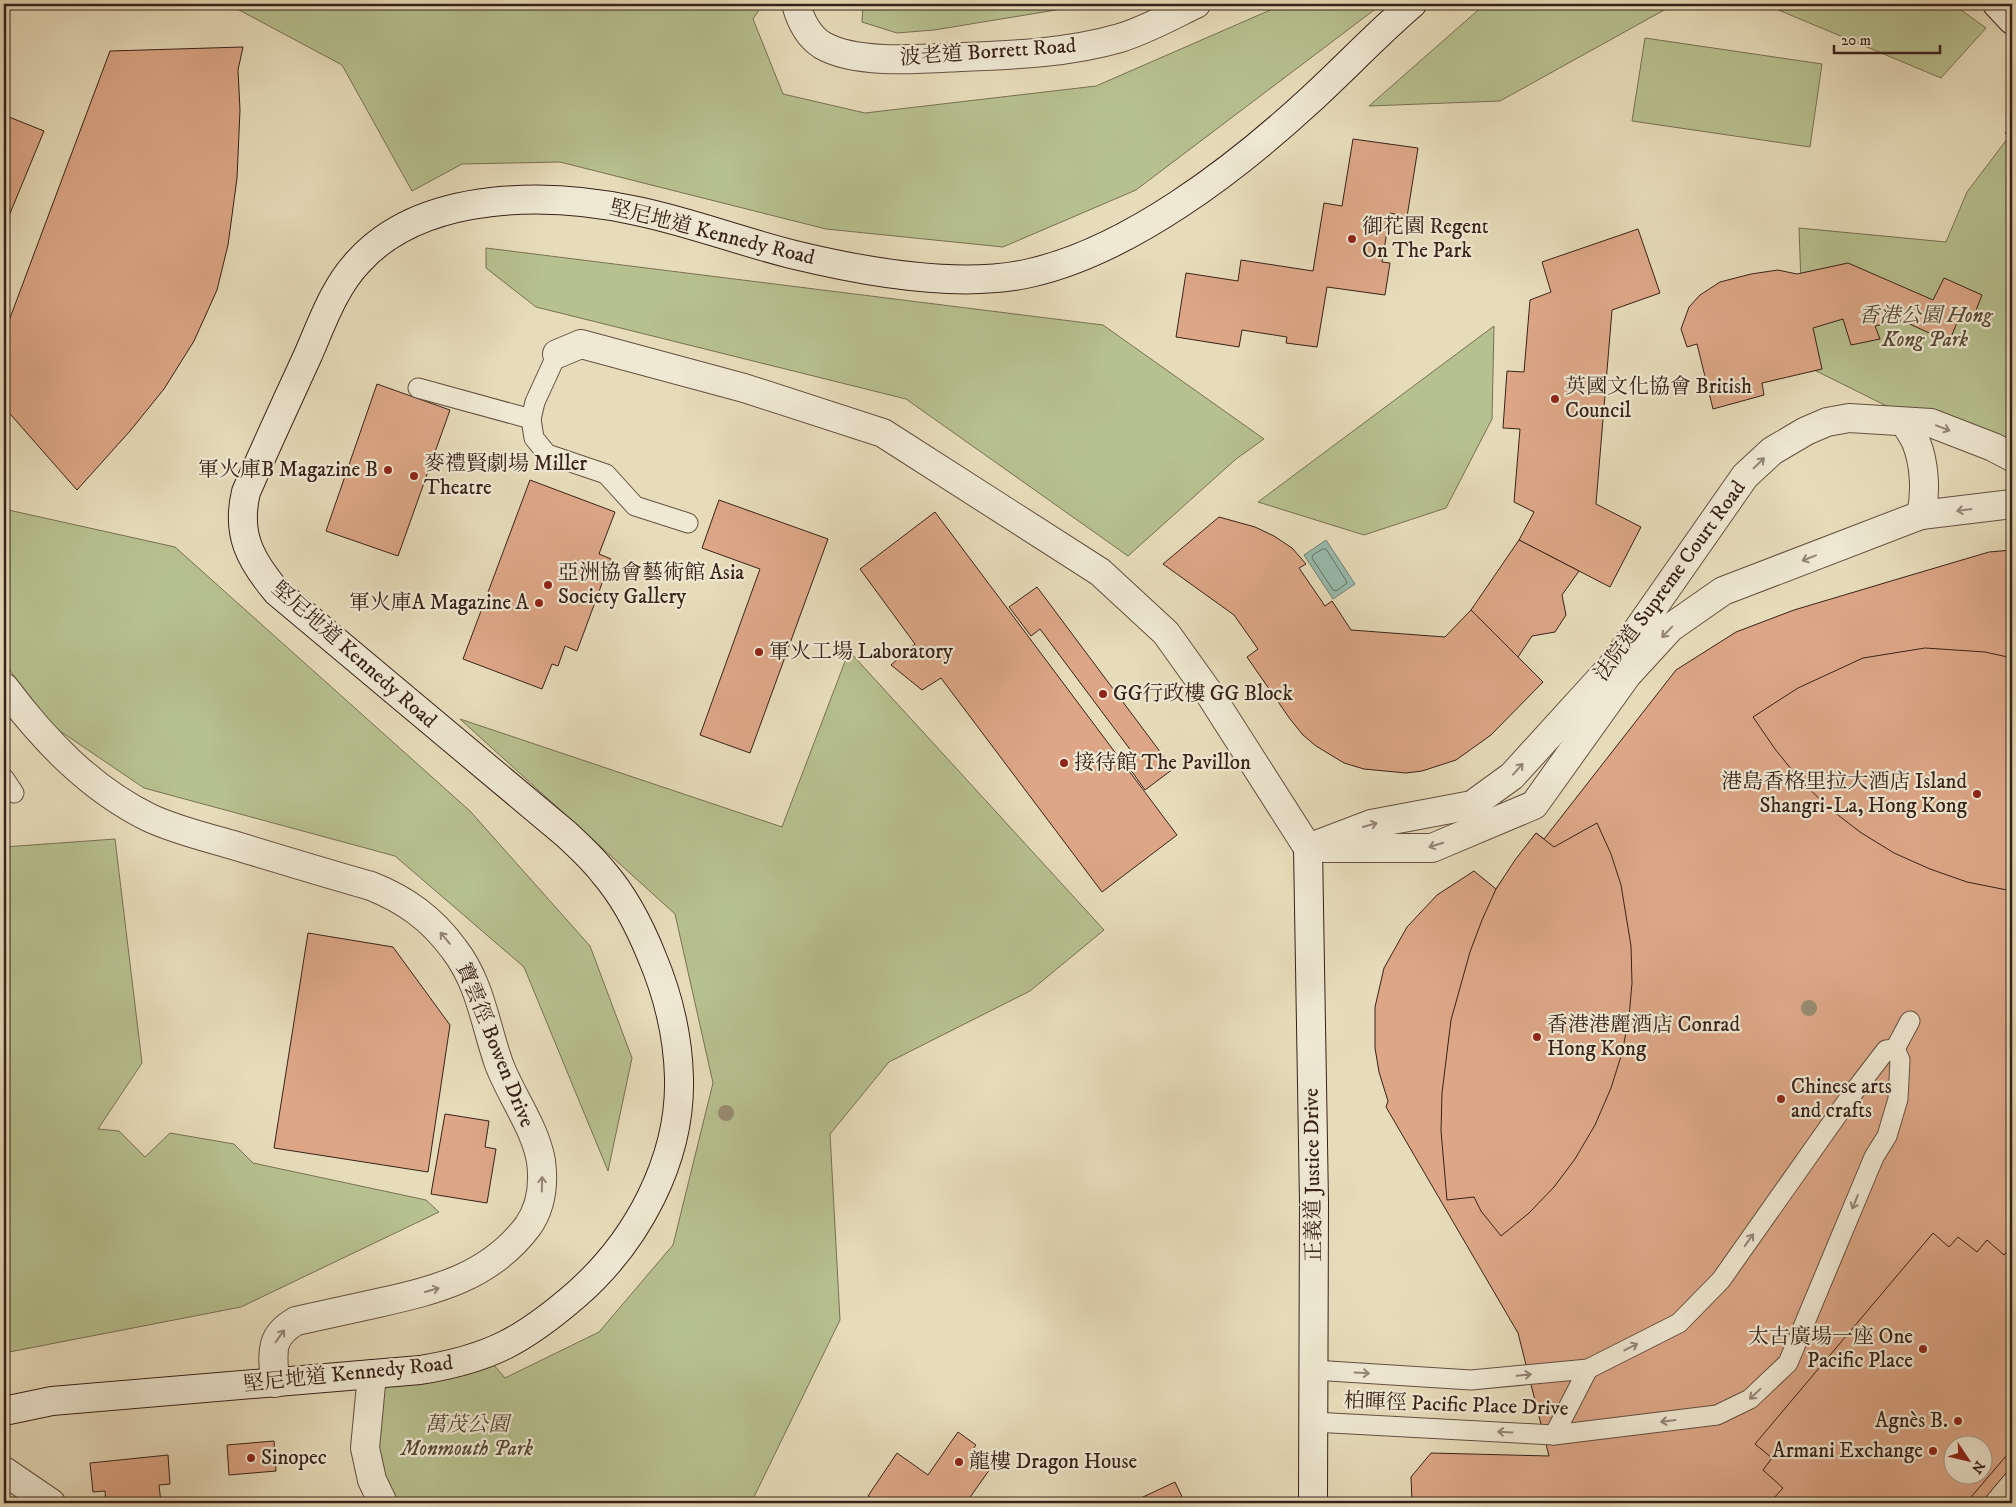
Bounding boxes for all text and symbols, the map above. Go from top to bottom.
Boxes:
scale bar [1834,22,1940,54]
text: 20 m [1841,31,1871,50]
street label: 波老道 Borrett Road [899,33,1078,71]
street label: 堅尼地道 Kennedy Road [607,195,818,271]
place label: 御花園 Regent On The Park [1362,214,1489,264]
marker: 御花園 Regent On The Park [1346,233,1358,245]
park label: 香港公園 Hong Kong Park [1858,303,1993,353]
place label: 英國文化協會 British Council [1565,374,1752,424]
marker: 英國文化協會 British Council [1549,393,1561,405]
one-way arrow [1934,424,1950,433]
place label: 麥禮賢劇場 Miller Theatre [424,451,587,501]
place label: 軍火庫B Magazine B [198,457,378,483]
one-way arrow [1752,457,1765,469]
marker: 軍火庫B Magazine B [382,464,394,476]
marker: 麥禮賢劇場 Miller Theatre [408,470,420,482]
street label: 法院道 Supreme Court Road [1589,475,1752,686]
one-way arrow [1956,505,1972,515]
one-way arrow [1802,554,1818,563]
place label: 亞洲協會藝術館 Asia Society Gallery [558,560,744,610]
street label: 堅尼地道 Kennedy Road [266,576,442,734]
marker: 亞洲協會藝術館 Asia Society Gallery [542,579,554,591]
place label: 軍火庫A Magazine A [349,590,530,616]
marker: 軍火庫A Magazine A [533,597,545,609]
one-way arrow [1661,626,1673,638]
place label: 軍火工場 Laboratory [769,639,954,665]
marker: 軍火工場 Laboratory [753,646,765,658]
place label: GG行政樓 GG Block [1113,681,1293,707]
marker: GG行政樓 GG Block [1097,688,1109,700]
place label: 接待館 The Pavillon [1074,750,1251,776]
marker: 接待館 The Pavillon [1058,757,1070,769]
one-way arrow [1512,763,1524,776]
place label: 港島香格里拉大酒店 Island Shangri-La, Hong Kong [1721,769,1968,819]
marker: 港島香格里拉大酒店 Island Shangri-La, Hong Kong [1971,788,1983,800]
one-way arrow [1362,819,1378,829]
one-way arrow [1428,841,1444,851]
one-way arrow [440,931,451,944]
street label: 寶雲徑 Bowen Drive [450,959,540,1131]
place label: 香港港麗酒店 Conrad Hong Kong [1547,1012,1740,1062]
marker: 香港港麗酒店 Conrad Hong Kong [1531,1031,1543,1043]
place label: Chinese arts and crafts [1791,1074,1892,1124]
street label: 正義道 Justice Drive [1298,1088,1328,1262]
marker: Chinese arts and crafts [1775,1093,1787,1105]
one-way arrow [537,1176,547,1192]
one-way arrow [1850,1194,1860,1209]
one-way arrow [1744,1233,1754,1247]
one-way arrow [424,1285,440,1295]
place label: 太古廣場一座 One Pacific Place [1748,1324,1913,1374]
one-way arrow [274,1329,285,1343]
one-way arrow [1623,1342,1638,1351]
marker: 太古廣場一座 One Pacific Place [1917,1343,1929,1355]
street label: 堅尼地道 Kennedy Road [242,1350,455,1398]
one-way arrow [1354,1369,1370,1378]
one-way arrow [1516,1371,1532,1380]
street label: 柏暉徑 Pacific Place Drive [1343,1388,1569,1422]
one-way arrow [1749,1388,1762,1400]
place label: Agnès B. [1875,1408,1948,1434]
park label: 萬茂公園 Monmouth Park [399,1412,533,1462]
marker: Agnès B. [1952,1415,1964,1427]
one-way arrow [1660,1416,1676,1426]
one-way arrow [1497,1428,1513,1437]
north arrow [1944,1434,1994,1484]
place label: Armani Exchange [1772,1438,1923,1464]
place label: Sinopec [261,1445,327,1471]
marker: Armani Exchange [1927,1445,1939,1457]
place label: 龍樓 Dragon House [969,1449,1137,1475]
marker: Sinopec [245,1452,257,1464]
marker: 龍樓 Dragon House [953,1456,965,1468]
text: N [1967,1457,1989,1477]

